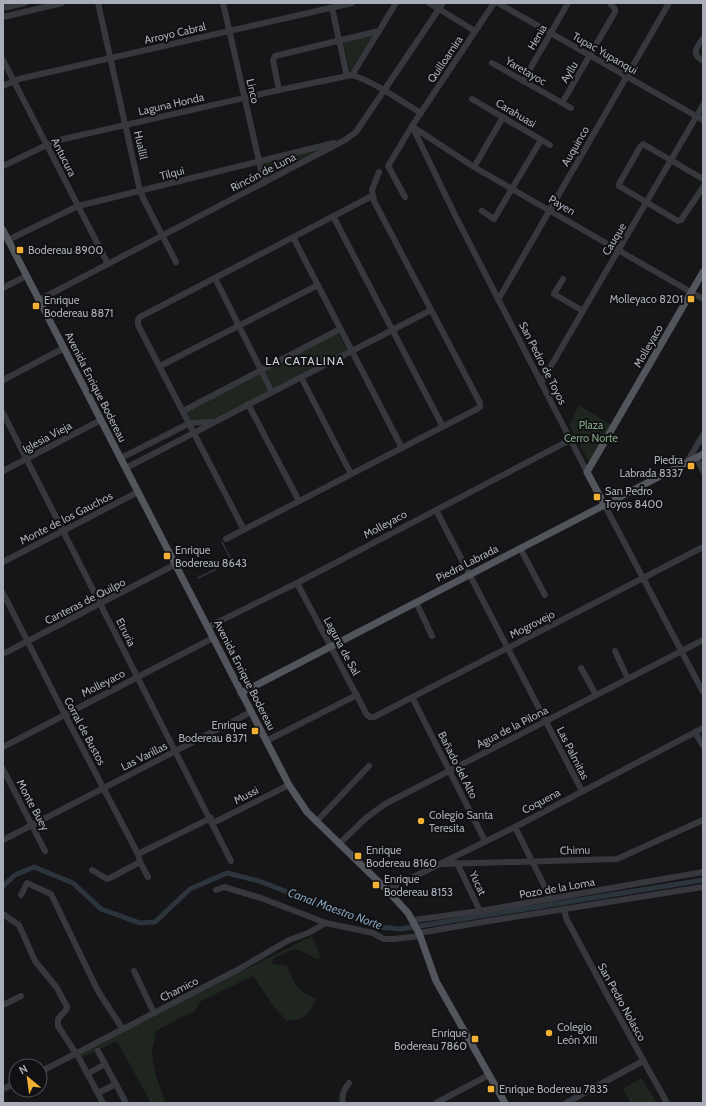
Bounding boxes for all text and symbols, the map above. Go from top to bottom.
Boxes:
street label: Arroyo Cabral [143,19,208,47]
street label: Henia [524,21,550,52]
street label: Tupac Yupanqui [570,29,640,77]
street label: Quilloamira [424,32,466,85]
street label: Yaretayoc [502,53,549,88]
street label: Ayllu [557,58,581,85]
street label: Linco [243,77,263,105]
street label: Laguna Honda [137,89,206,118]
street label: Carahuasi [493,96,539,130]
street label: Auquinco [558,124,592,168]
street label: Huallil [131,129,151,161]
street label: Antucura [48,135,80,179]
street label: Rincón de Luna [228,149,299,194]
street label: Tilqui [158,163,186,183]
street label: Payen [546,192,578,218]
street label: Cauque [599,220,629,258]
place label: Bodereau 8900 [28,243,103,257]
marker: Bodereau 8900 [15,245,25,255]
place label: Molleyaco 8201 [610,292,683,306]
place label: Enrique Bodereau 8871 [44,293,113,320]
marker: Molleyaco 8201 [686,294,696,304]
marker: Enrique Bodereau 8871 [31,301,41,311]
street label: San Pedro de Toyos [516,319,570,407]
street label: Molleyaco [630,322,666,370]
street label: Avenida Enrique Bodereau [62,329,130,445]
district label: LA CATALINA [265,353,345,368]
street label: Iglesia Vieja [20,418,75,456]
park label: Plaza Cerro Norte [564,418,618,445]
place label: Piedra Labrada 8337 [619,453,684,480]
marker: Piedra Labrada 8337 [686,461,696,471]
place label: San Pedro Toyos 8400 [605,484,663,511]
street label: Monte de los Gauchos [17,488,115,548]
marker: San Pedro Toyos 8400 [592,492,602,502]
street label: Molleyaco [361,507,409,541]
street label: Piedra Labrada [433,541,501,585]
place label: Enrique Bodereau 8643 [175,543,247,570]
marker: Enrique Bodereau 8643 [162,551,172,561]
street label: Canteras de Quilpo [42,575,128,627]
street label: Mogrovejo [507,607,557,641]
street label: Laguna de Sal [321,614,363,678]
street label: Etruria [113,615,139,649]
street label: Avenida Enrique Bodereau [211,617,279,733]
street label: Molleyaco [79,666,127,700]
street label: Corral de Bustos [61,695,109,768]
street label: Agua de la Pilona [474,703,551,751]
place label: Enrique Bodereau 8371 [178,718,247,745]
street label: Las Palmitas [554,724,592,782]
marker: Enrique Bodereau 8371 [250,726,260,736]
street label: Bañado del Alto [435,729,481,801]
street label: Las Varillas [118,738,170,774]
street label: Monte Buey [14,777,53,833]
street label: Mussi [231,783,261,807]
street label: Coquena [519,785,563,817]
place label: Colegio Santa Teresita [429,808,494,835]
marker: Colegio Santa Teresita [416,816,426,826]
street label: Chimu [560,842,591,858]
place label: Enrique Bodereau 8160 [366,843,437,870]
marker: Enrique Bodereau 8160 [353,851,363,861]
street label: Yucat [466,868,490,898]
place label: Enrique Bodereau 8153 [384,872,453,899]
street label: Pozo de la Loma [518,874,597,902]
marker: Enrique Bodereau 8153 [371,880,381,890]
water label: Canal Maestro Norte [286,885,385,933]
street label: San Pedro Nolasco [595,961,649,1043]
street label: Chamico [158,973,200,1005]
place label: Colegio León XIII [557,1020,598,1047]
place label: Enrique Bodereau 7860 [394,1026,467,1053]
marker: Colegio León XIII [544,1028,554,1038]
marker: Enrique Bodereau 7860 [470,1034,480,1044]
north arrow [8,1058,48,1098]
text: N [16,1061,30,1077]
place label: Enrique Bodereau 7835 [499,1082,608,1096]
marker: Enrique Bodereau 7835 [486,1084,496,1094]

